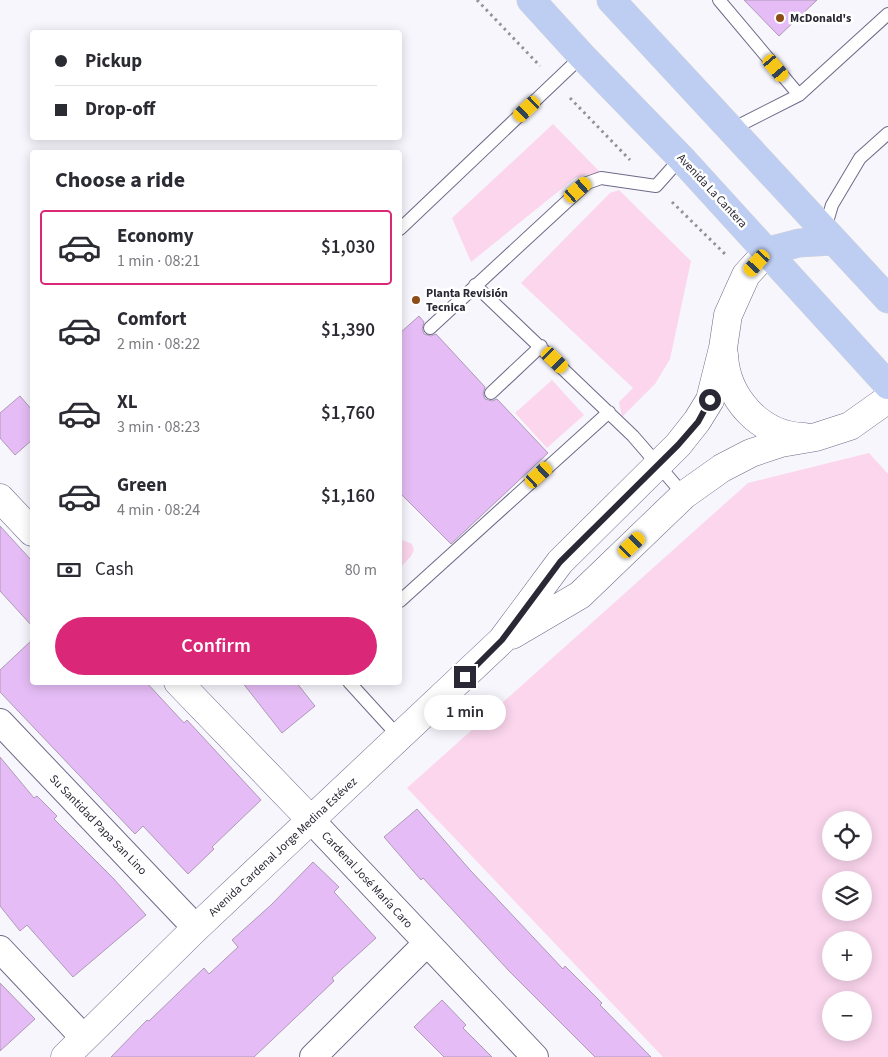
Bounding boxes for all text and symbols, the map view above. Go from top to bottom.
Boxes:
place label: McDonald's [790,10,851,27]
marker: McDonald's [774,12,786,24]
text: Pickup [85,48,142,75]
car [760,52,791,84]
car [510,93,543,125]
text: Drop-off [85,96,155,123]
street label: Avenida La Cantera [673,150,751,232]
text: Choose a ride [55,164,185,196]
car [561,174,594,206]
text: Economy [117,223,194,250]
icon: car [57,225,102,270]
text: $1,030 [321,234,375,261]
car [741,247,772,279]
text: 1 min · 08:21 [117,250,200,272]
place label: Planta Revisión Tecnica [426,285,508,316]
marker: Planta Revisión Tecnica [410,294,422,306]
text: Comfort [117,306,187,333]
icon: car [57,308,102,353]
text: $1,390 [321,317,375,344]
text: 2 min · 08:22 [117,333,200,355]
car [538,344,571,376]
text: XL [117,389,138,416]
route start [699,389,721,411]
icon: car [57,391,102,436]
text: $1,760 [321,400,375,427]
text: 3 min · 08:23 [117,416,200,438]
car [522,459,555,491]
text: Green [117,472,167,499]
icon: car [57,474,102,519]
text: $1,160 [321,483,375,510]
text: 4 min · 08:24 [117,499,200,521]
car [615,529,648,561]
icon: cash [55,556,83,584]
text: Cash [95,556,134,583]
text: 80 m [345,559,377,581]
button: Confirm [55,617,377,675]
route end [454,666,476,688]
callout: 1 min [424,694,506,730]
text: 1 min [446,701,484,723]
street label: Su Santidad Papa San Lino [45,771,151,879]
street label: Avenida Cardenal Jorge Medina Estévez [205,773,361,921]
map controls [822,811,872,1041]
button: locate [822,811,872,861]
street label: Cardenal José María Caro [317,828,417,932]
button: layers [822,871,872,921]
button: + [822,931,872,981]
button: − [822,991,872,1041]

